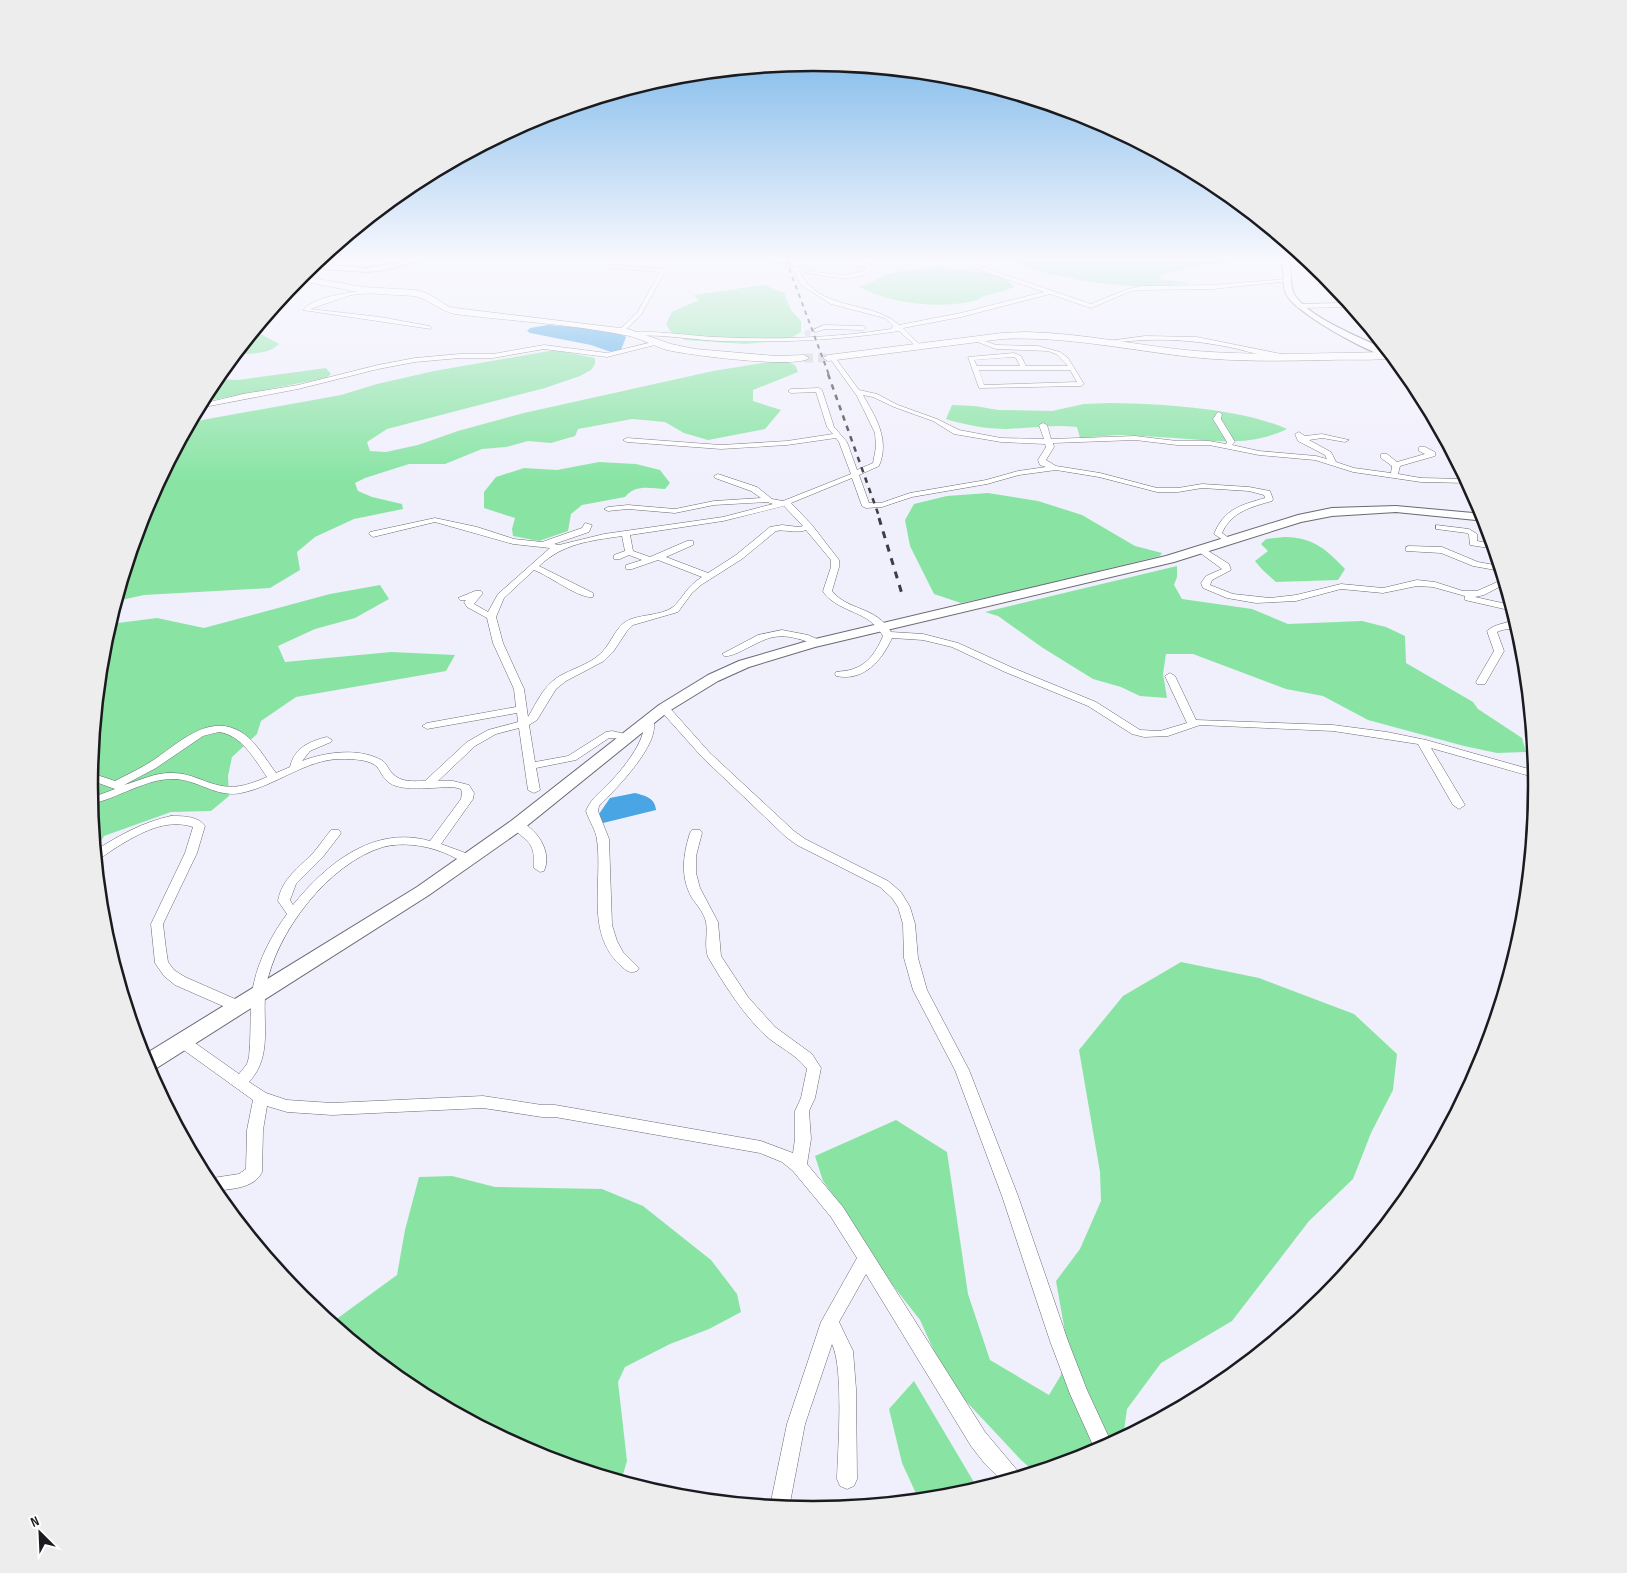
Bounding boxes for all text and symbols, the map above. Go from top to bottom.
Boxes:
north arrow [15,1508,65,1558]
text: N [28,1512,42,1531]

